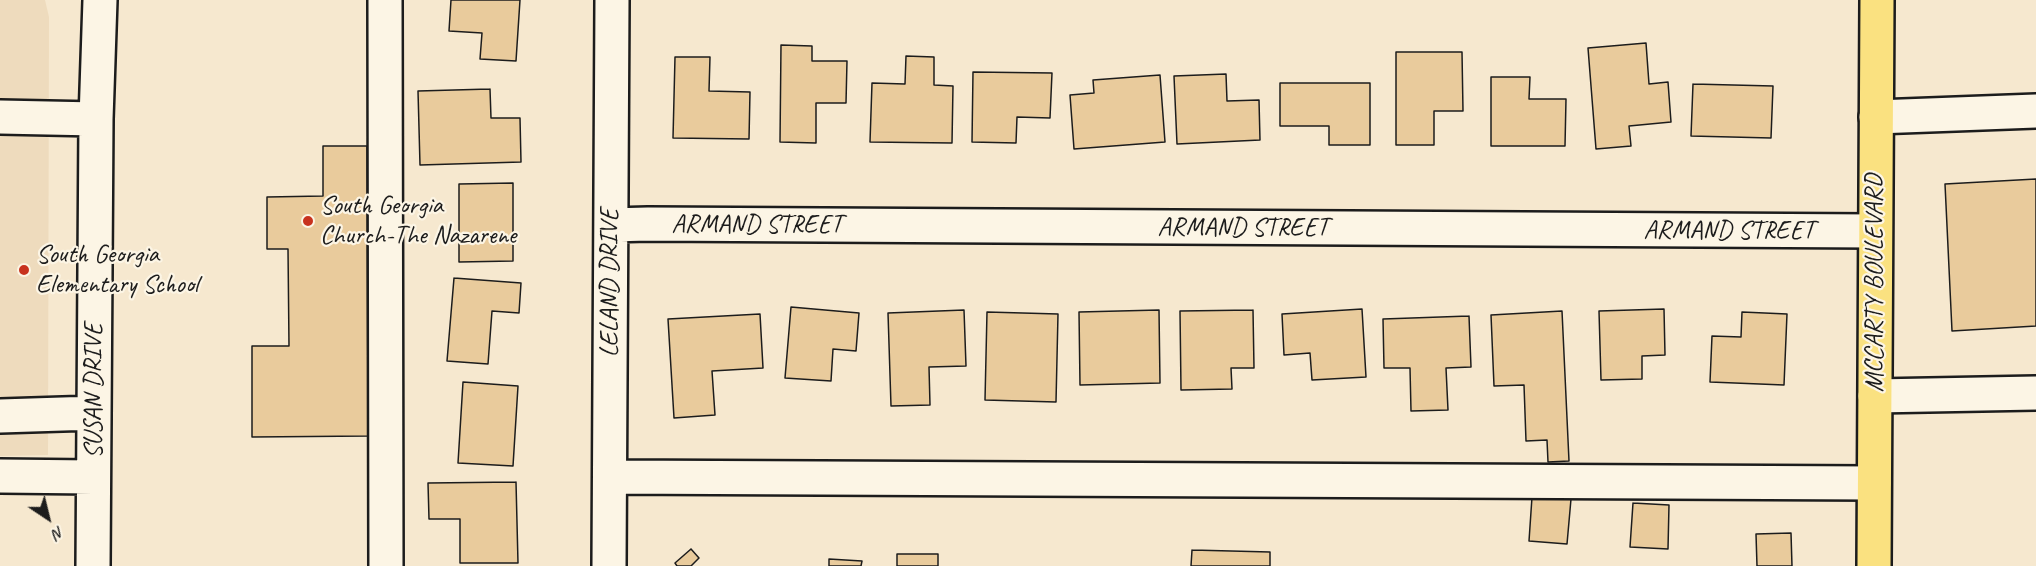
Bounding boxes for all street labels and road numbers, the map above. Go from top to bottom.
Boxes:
street label: MCCARTY BOULEVARD [1859,174,1891,392]
street label: LELAND DRIVE [594,209,626,357]
street label: ARMAND STREET [672,209,842,241]
street label: ARMAND STREET [1158,212,1328,244]
street label: ARMAND STREET [1644,215,1814,247]
street label: SUSAN DRIVE [78,323,110,459]

